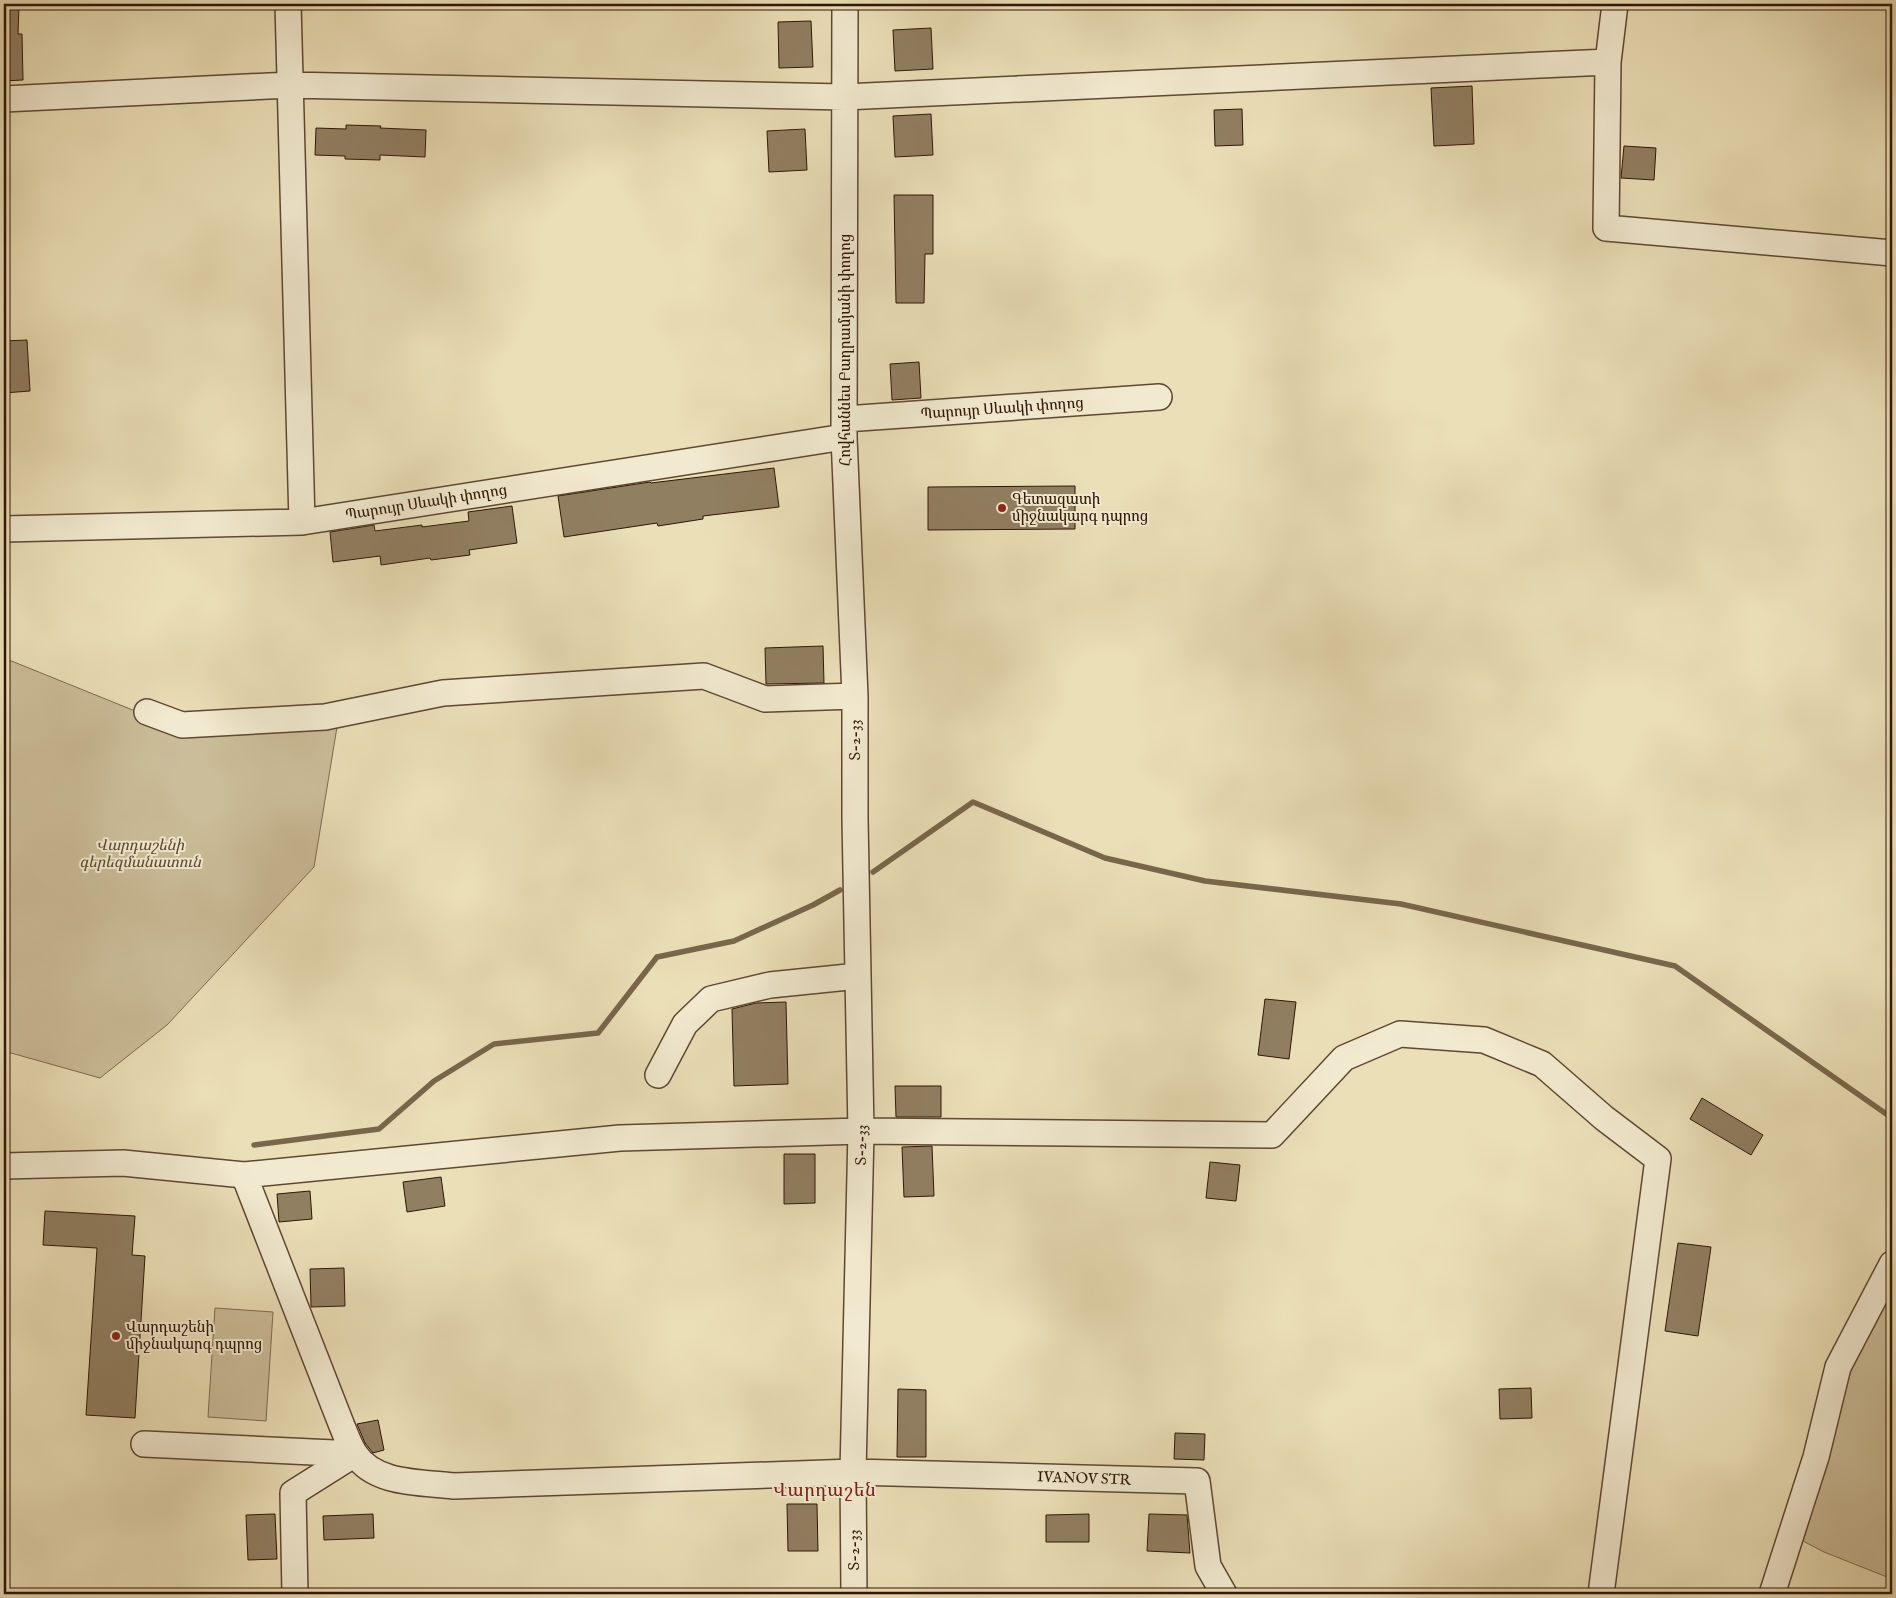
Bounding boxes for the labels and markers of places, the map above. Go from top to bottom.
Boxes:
place label: Գետազատի միջնակարգ դպրոց [1012,490,1148,526]
marker: Գետազատի միջնակարգ դպրոց [996,502,1008,514]
place label: Վարդաշենի միջնակարգ դպրոց [126,1318,262,1354]
marker: Վարդաշենի միջնակարգ դպրոց [110,1330,122,1342]

